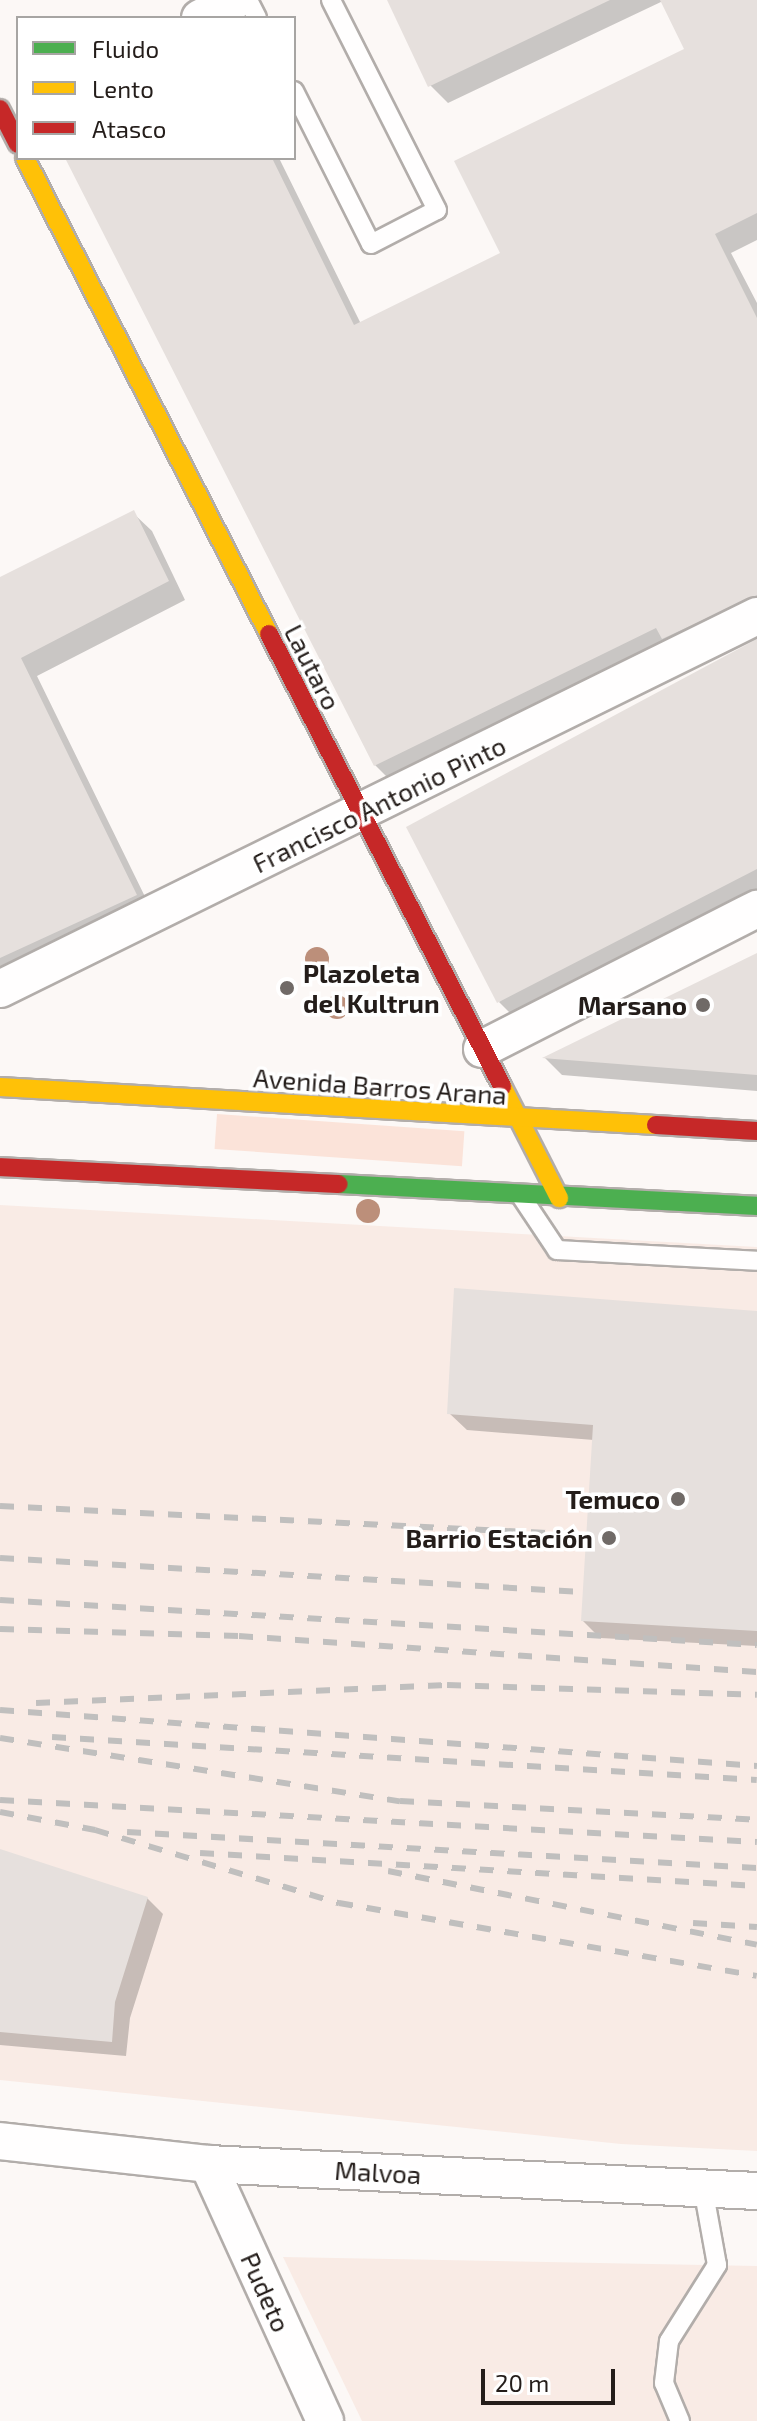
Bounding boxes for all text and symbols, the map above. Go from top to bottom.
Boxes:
legend [16,16,296,160]
text: Fluido [92,34,159,63]
text: Lento [92,74,154,103]
text: Atasco [92,114,166,143]
street label: Lautaro [278,619,348,715]
street label: Francisco Antonio Pinto [247,729,511,879]
place label: Plazoleta del Kultrun [303,957,440,1018]
marker: Plazoleta del Kultrun [278,979,296,997]
place label: Marsano [578,989,687,1021]
marker: Marsano [694,996,712,1014]
street label: Avenida Barros Arana [252,1062,508,1110]
place label: Temuco [566,1483,660,1515]
marker: Temuco [667,1488,689,1510]
place label: Barrio Estación [406,1522,593,1554]
marker: Barrio Estación [600,1529,618,1547]
street label: Malvoa [334,2154,422,2190]
street label: Pudeto [235,2247,297,2337]
scale bar [485,2353,619,2403]
text: 20 m [495,2368,549,2397]

